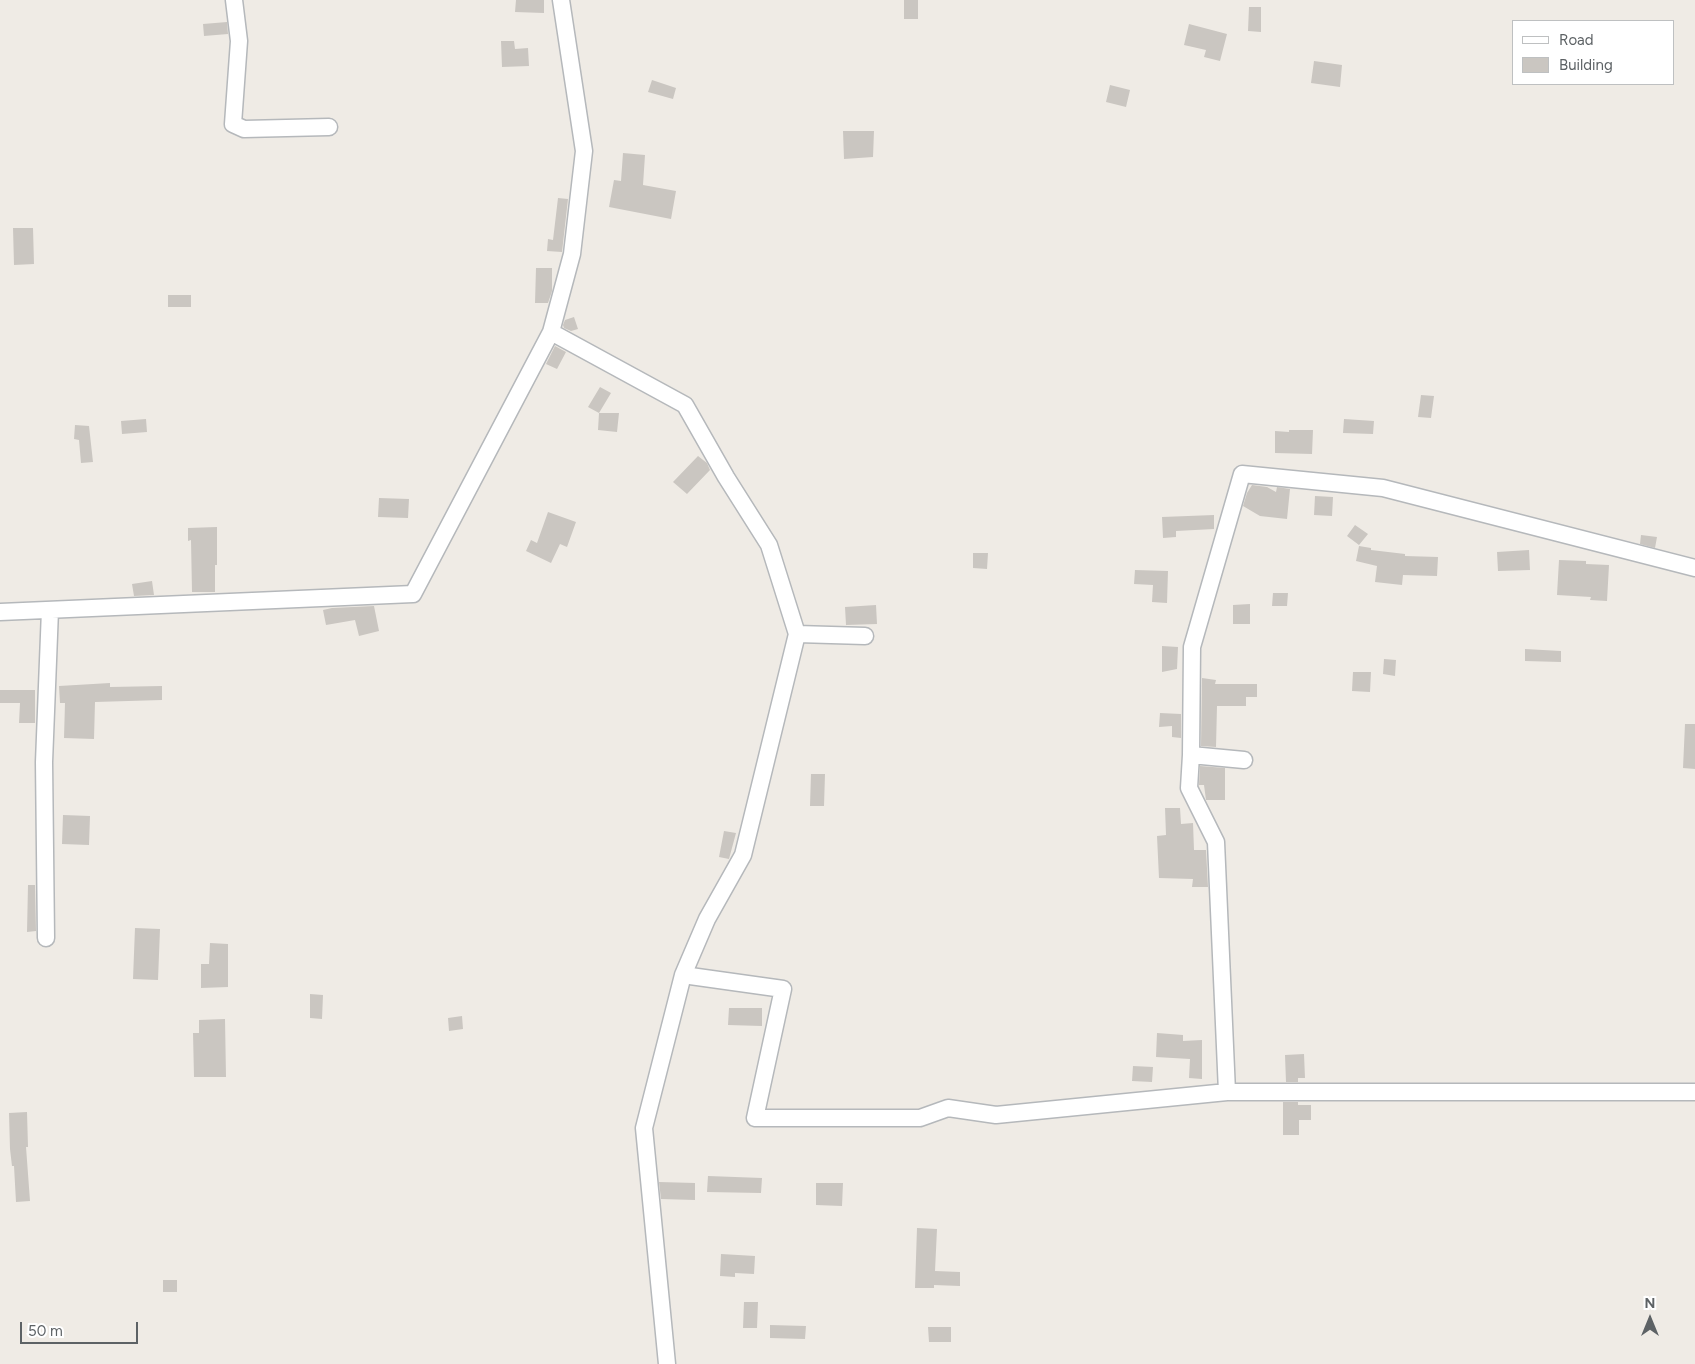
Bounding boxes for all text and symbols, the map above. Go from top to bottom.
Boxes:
legend [1512,20,1675,85]
text: Road [1559,31,1594,49]
text: Building [1559,56,1613,74]
north arrow [1625,1294,1675,1344]
text: N [1645,1295,1655,1312]
scale bar [22,1312,140,1344]
text: 50 m [28,1322,63,1340]

